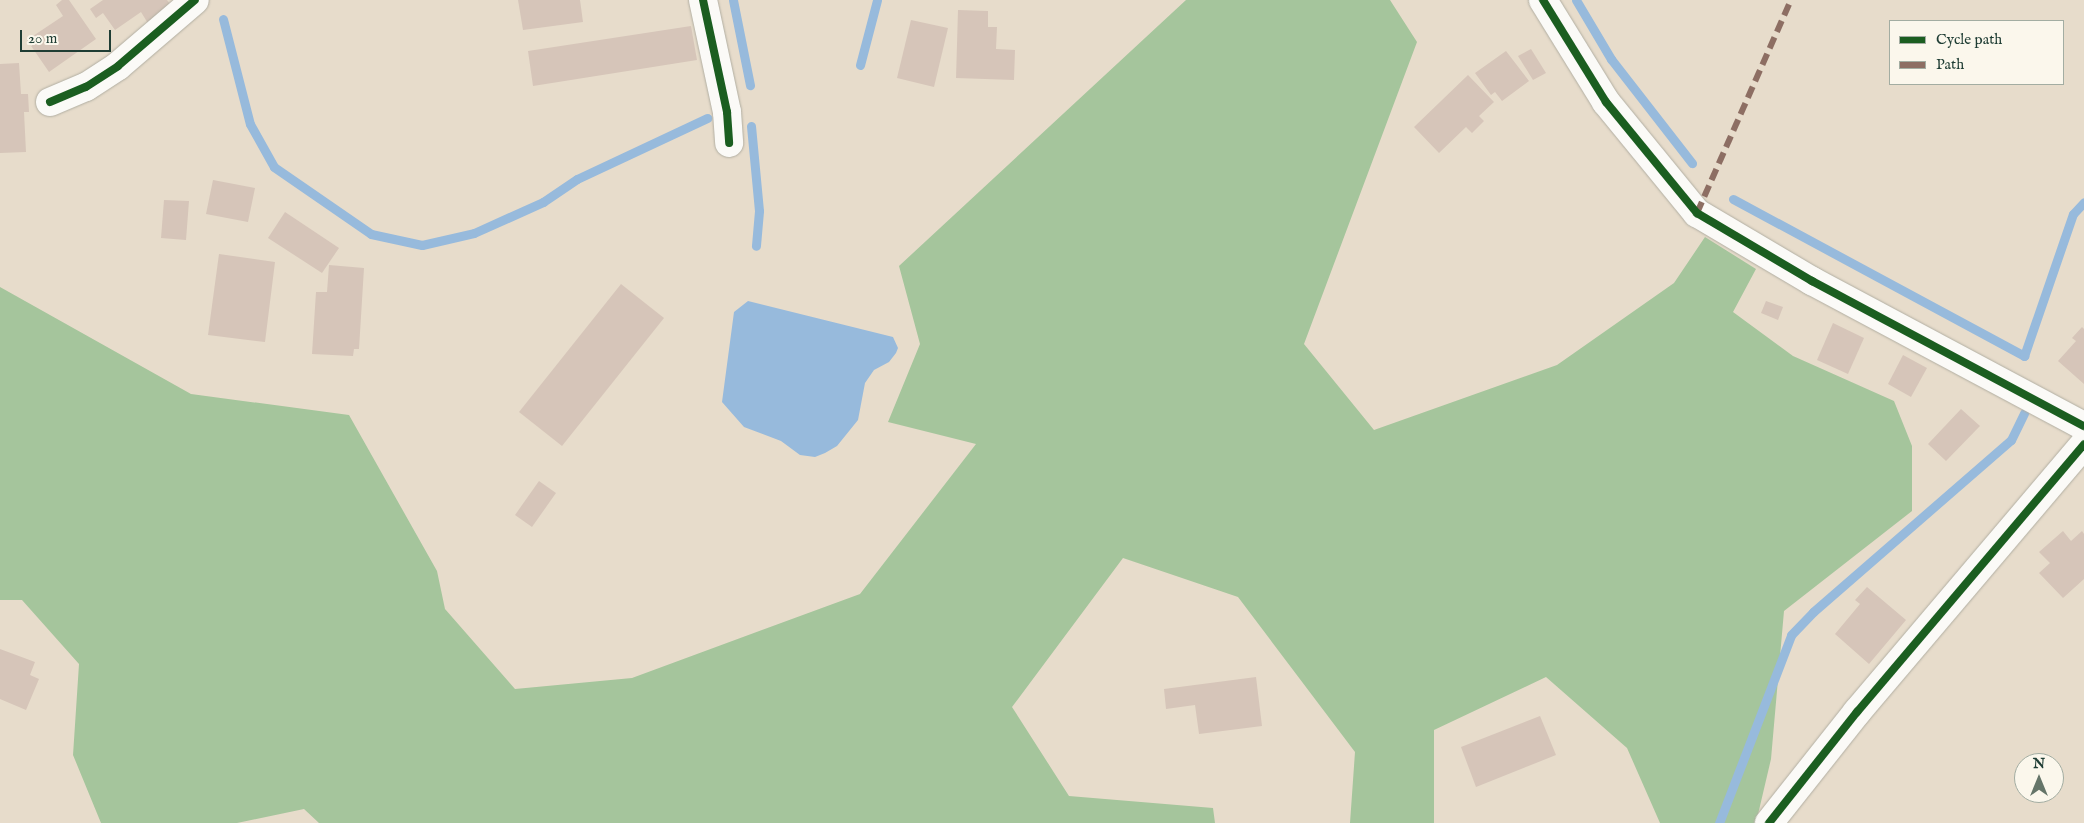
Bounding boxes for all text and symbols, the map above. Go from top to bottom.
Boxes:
scale bar [22,20,114,52]
legend [1889,20,2064,85]
text: 20 m [28,29,57,48]
text: Cycle path [1936,30,2002,49]
text: Path [1936,55,1964,74]
north arrow [2014,753,2064,803]
text: N [2033,755,2045,773]

